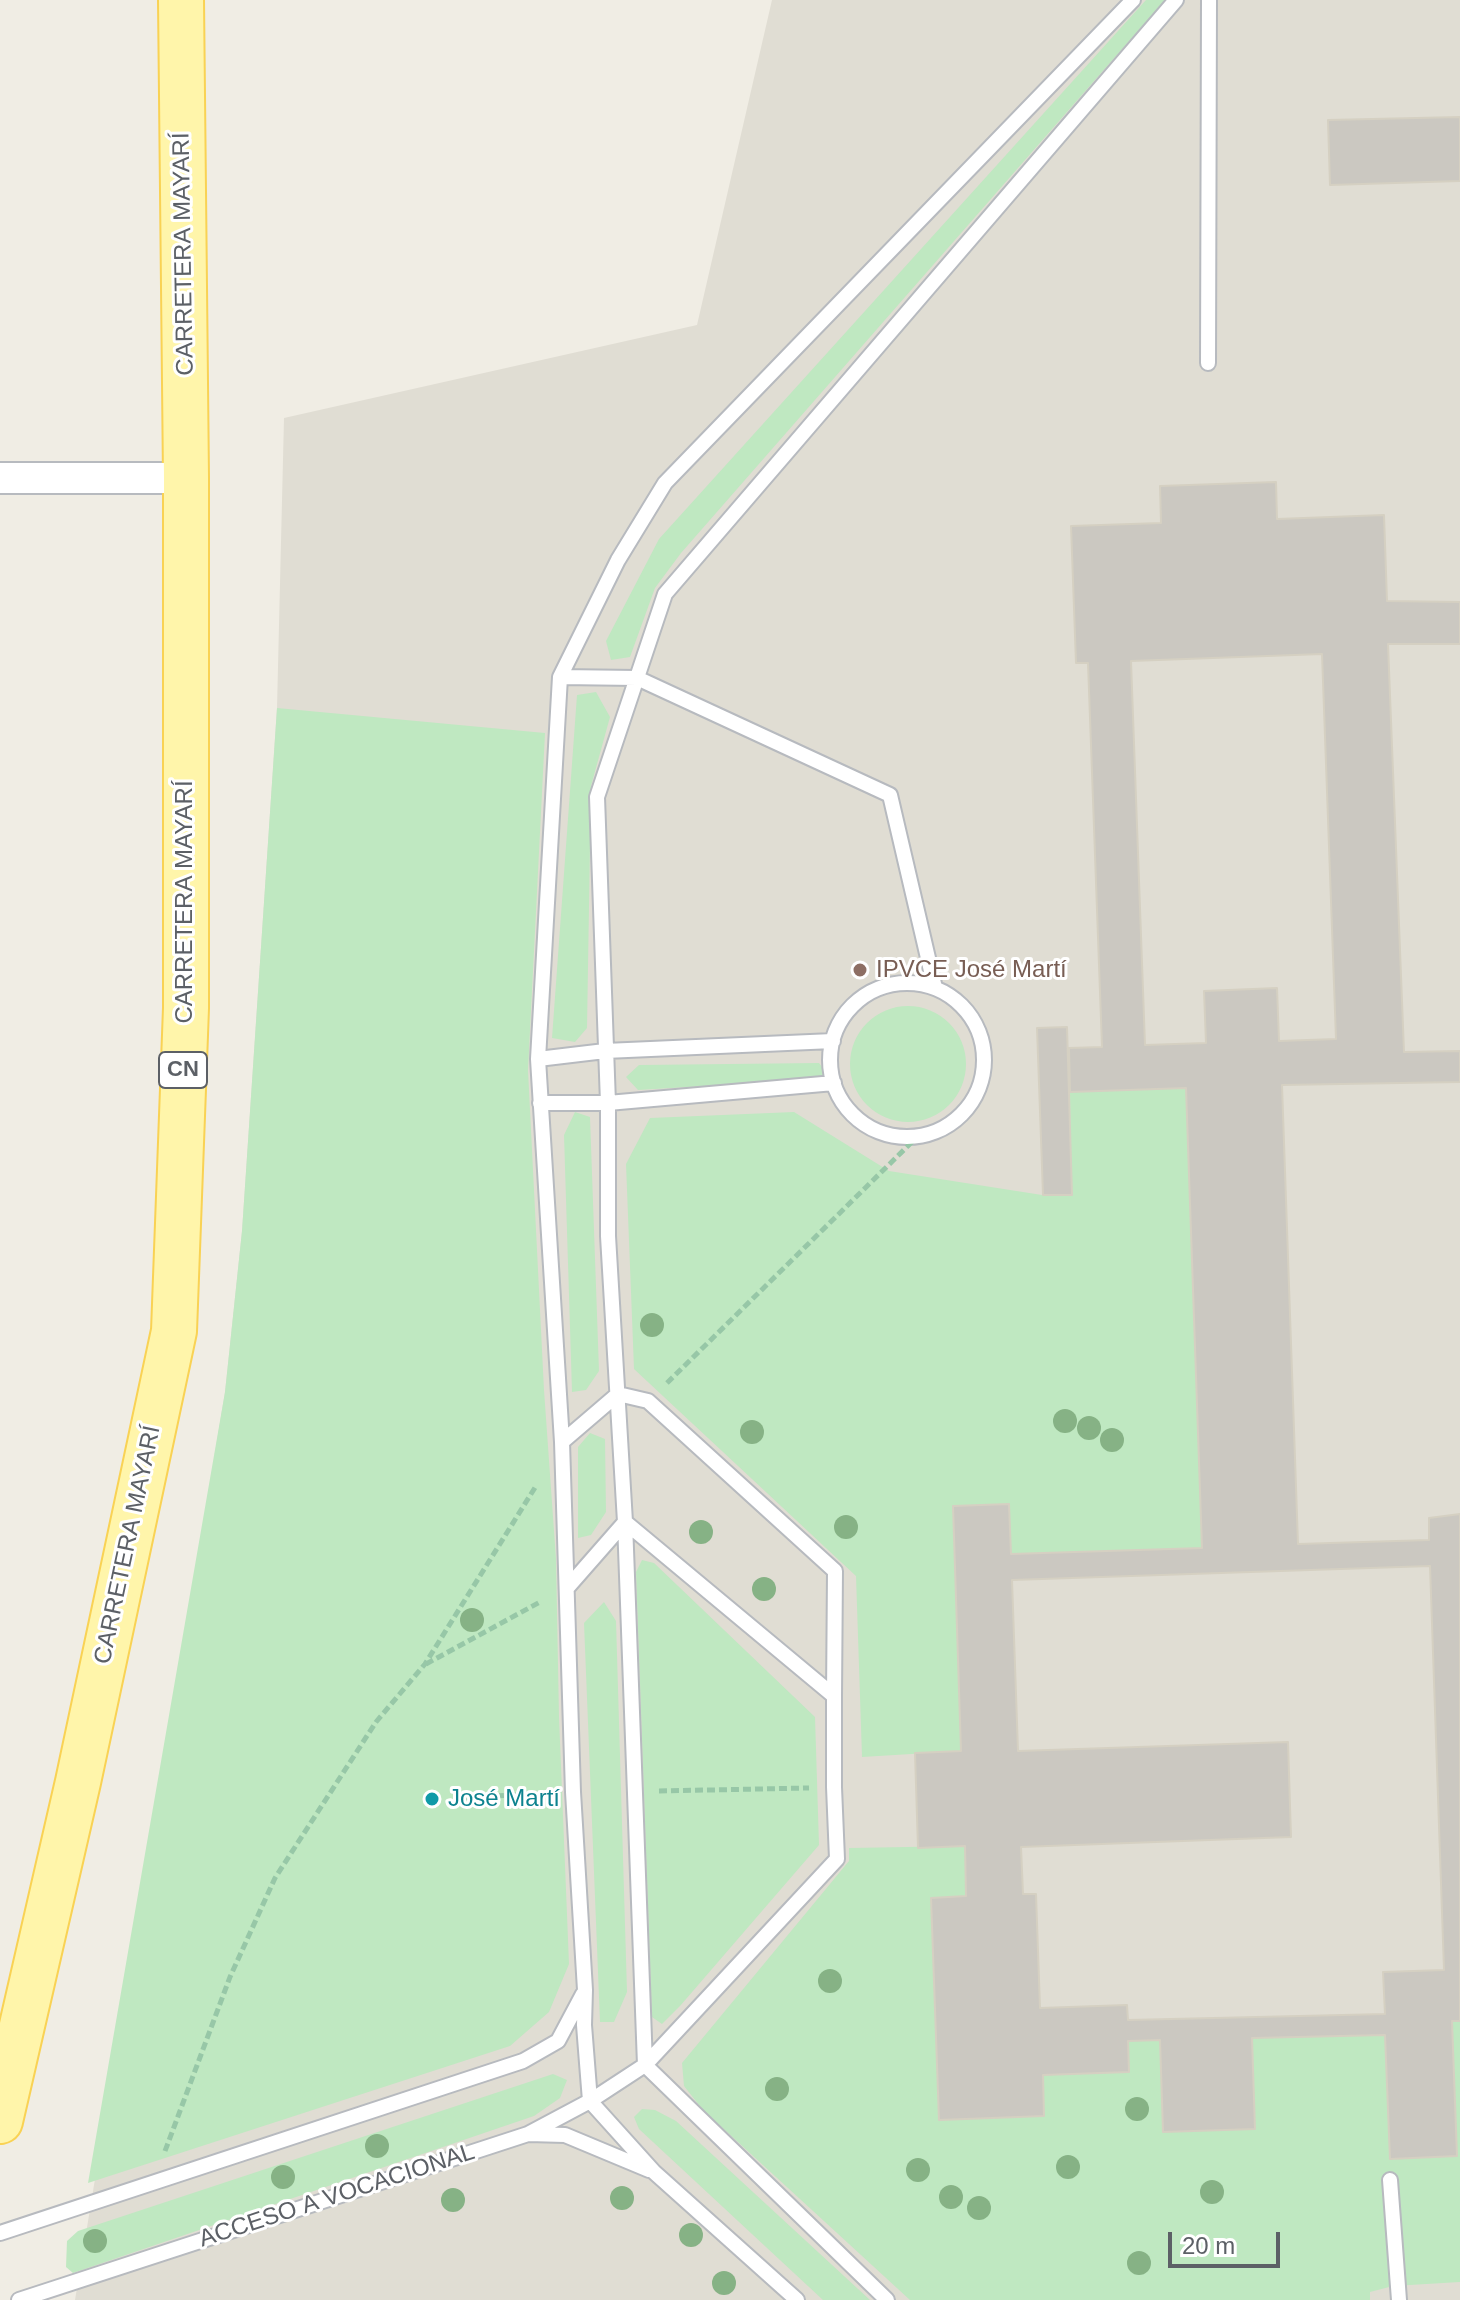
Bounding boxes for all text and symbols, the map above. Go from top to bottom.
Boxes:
street label: CARRETERA MAYARÍ [167,132,201,376]
street label: CARRETERA MAYARÍ [171,780,199,1024]
place label: IPVCE José Martí [876,956,1067,984]
marker: IPVCE José Martí [851,961,869,979]
road number: CN [159,1052,207,1088]
street label: CARRETERA MAYARÍ [89,1423,167,1667]
place label: José Martí [448,1785,560,1813]
marker: José Martí [423,1790,441,1808]
street label: ACCESO A VOCACIONAL [196,2138,478,2254]
scale bar [1172,2216,1284,2266]
text: 20 m [1182,2232,1235,2259]

